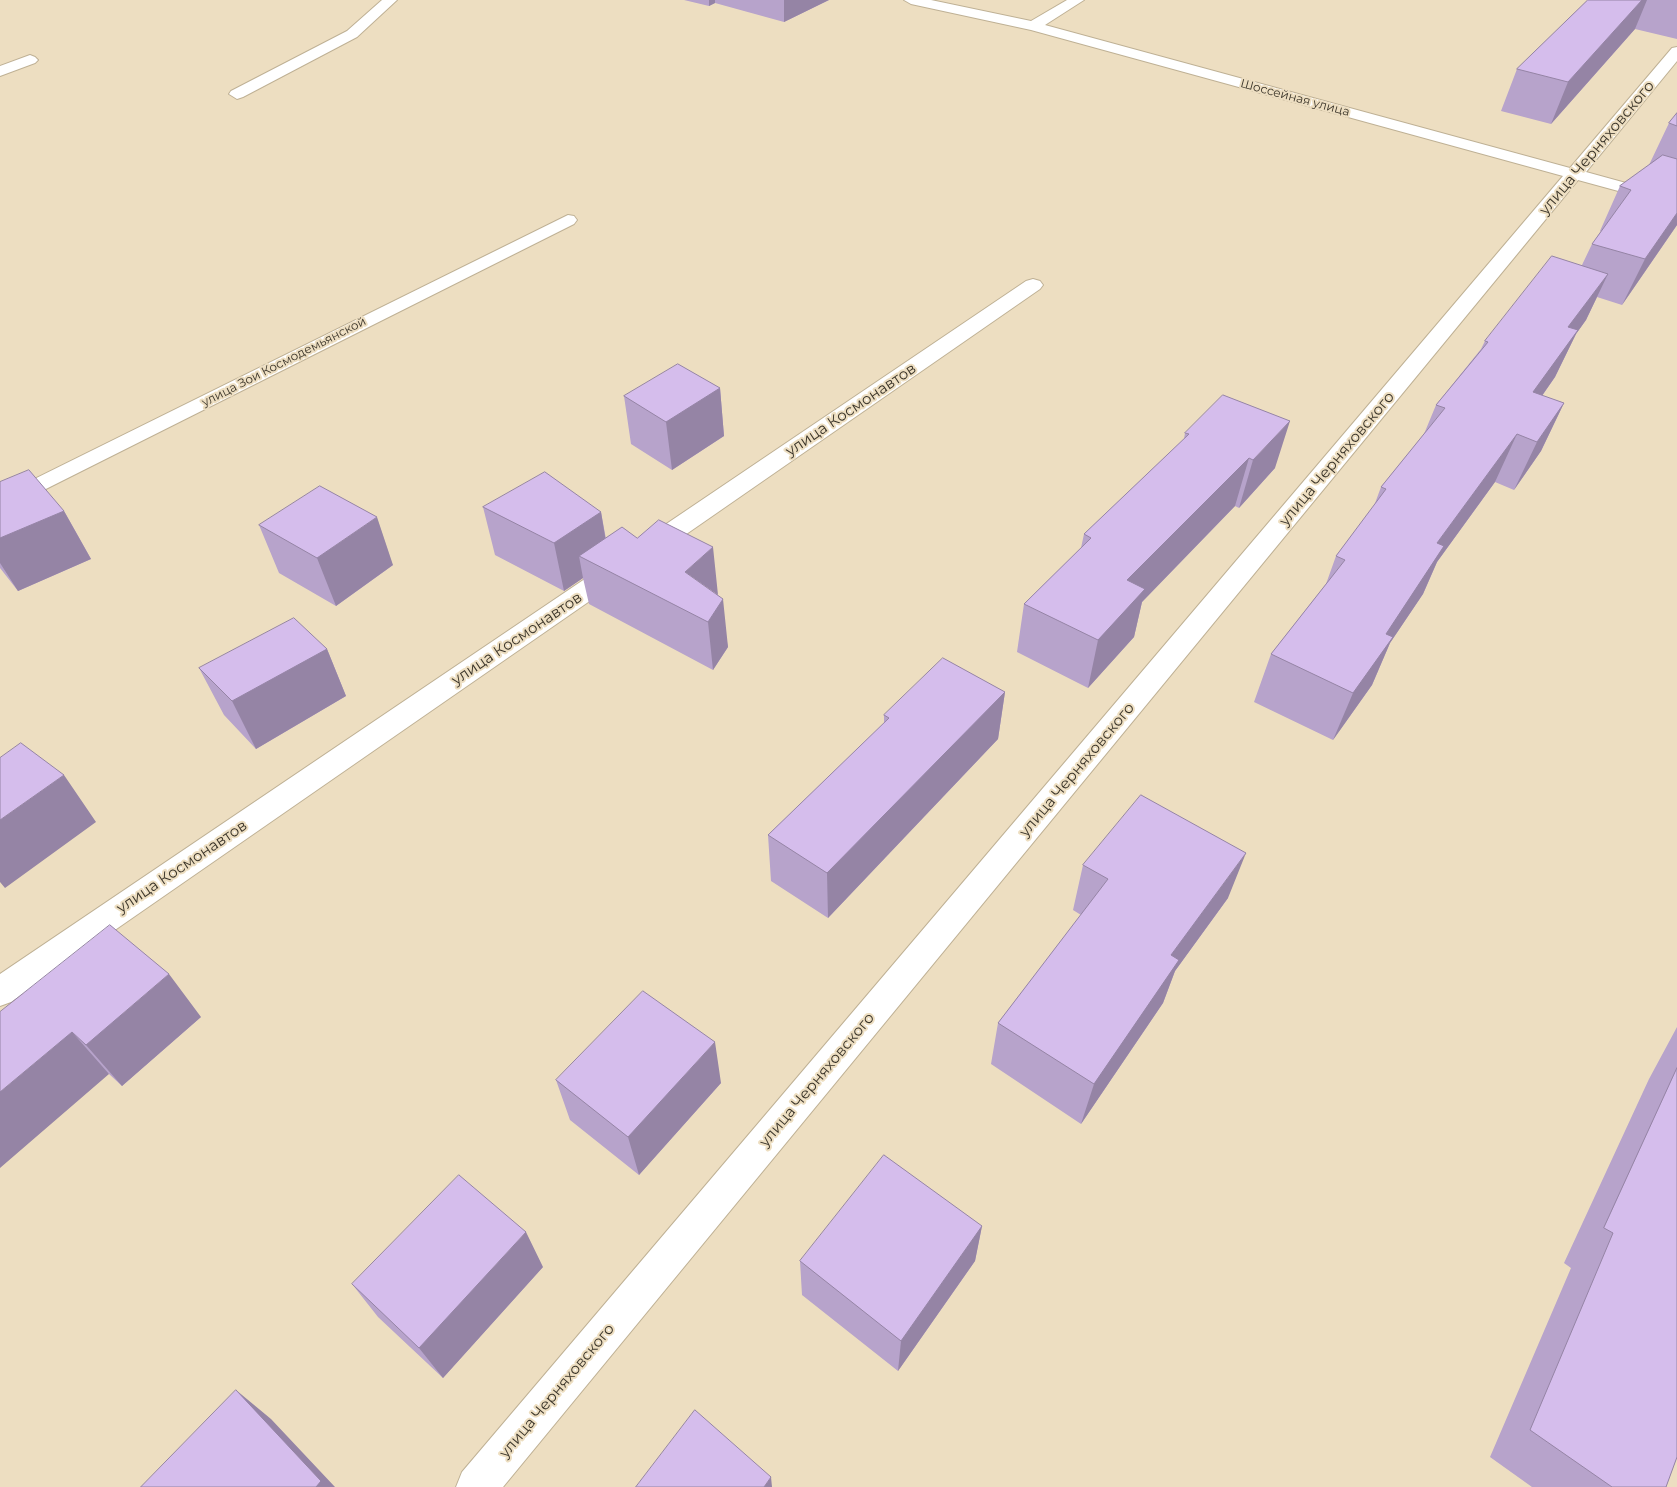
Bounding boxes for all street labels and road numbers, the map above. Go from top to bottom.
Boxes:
street label: Шоссейная улица [1239,76,1351,120]
street label: улица Черняховского [1536,77,1658,219]
street label: улица Зои Космодемьянской [199,314,369,410]
street label: улица Космонавтов [782,360,920,460]
street label: улица Черняховского [1276,388,1398,530]
street label: улица Космонавтов [448,589,586,689]
street label: улица Черняховского [1016,699,1138,841]
street label: улица Космонавтов [113,817,251,917]
street label: улица Черняховского [756,1009,878,1151]
street label: улица Черняховского [496,1320,618,1462]

